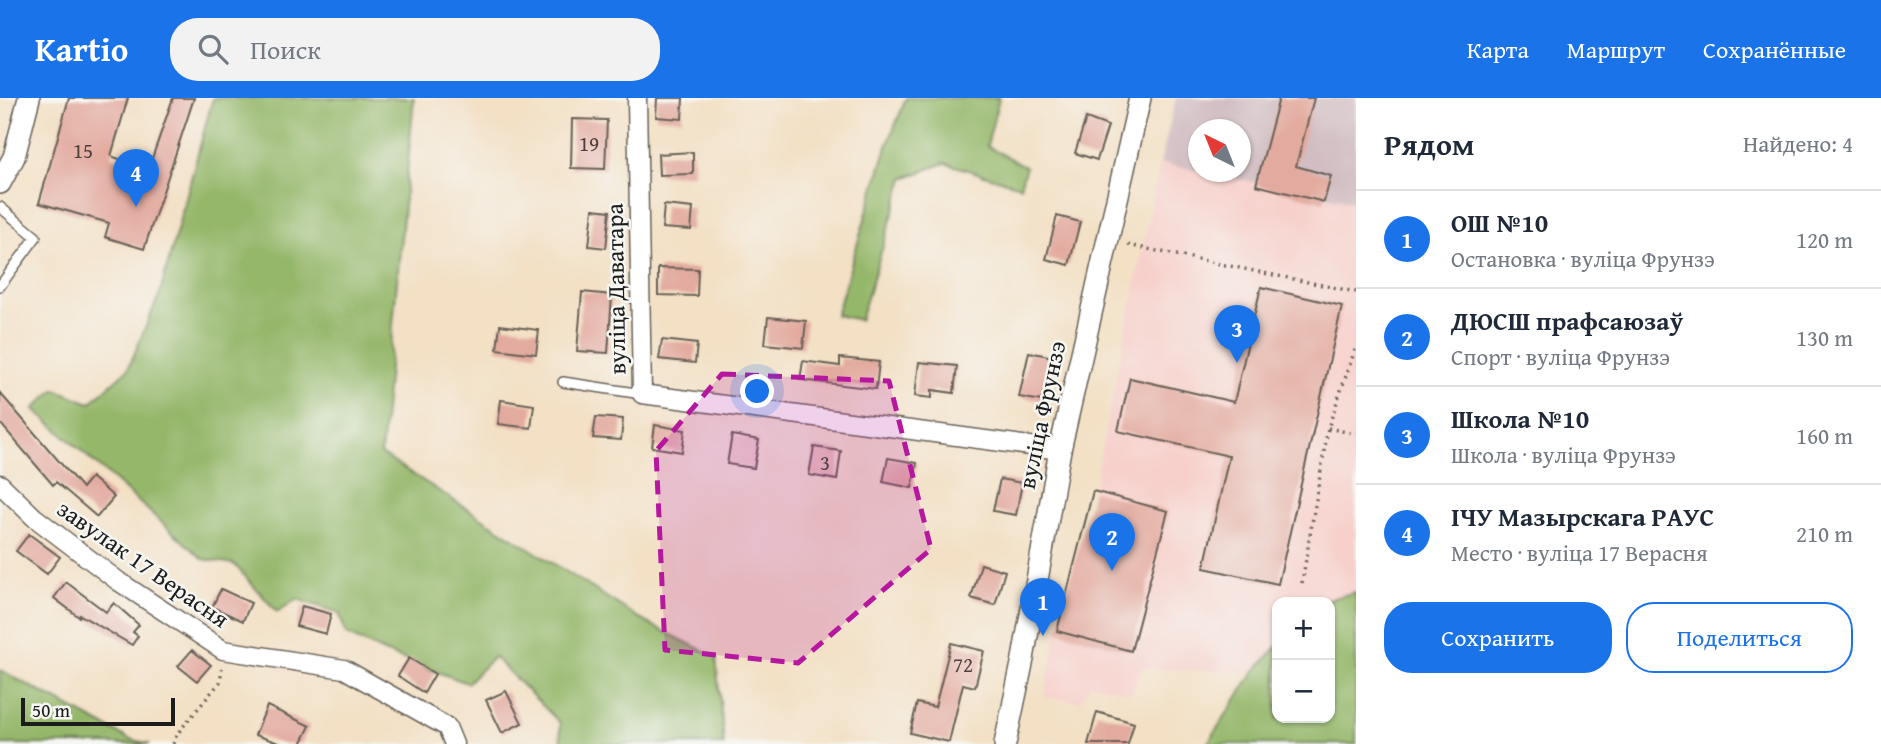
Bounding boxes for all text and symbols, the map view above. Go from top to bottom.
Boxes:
search box [170,18,660,81]
text: Kartio [35,25,128,73]
icon: search [194,30,232,68]
text: Поиск [250,30,321,69]
text: Карта [1467,32,1529,67]
text: Маршрут [1567,32,1665,67]
text: Сохранённые [1703,32,1846,67]
north arrow [1188,119,1251,182]
text: Рядом [1384,122,1475,166]
text: Найдено: 4 [1743,127,1853,160]
house number: 19 [579,128,599,159]
house number: 15 [73,135,93,166]
pin: 4 [113,149,159,207]
street label: вуліца Даватара [596,202,634,375]
text: ОШ №10 [1451,203,1548,242]
text: 1 [1401,223,1413,256]
text: 120 m [1796,223,1853,256]
text: Остановка · вуліца Фрунзэ [1451,242,1715,275]
text: ДЮСШ прафсаюзаў [1451,301,1683,340]
pin: 3 [1214,305,1260,363]
text: 2 [1401,321,1413,354]
text: 130 m [1796,321,1853,354]
street label: вуліца Фрунзэ [1009,338,1074,492]
text: Спорт · вуліца Фрунзэ [1451,340,1670,373]
your location [740,374,774,408]
text: Школа №10 [1451,399,1589,438]
text: 3 [1401,419,1413,452]
text: 160 m [1796,419,1853,452]
text: Школа · вуліца Фрунзэ [1451,438,1676,471]
house number: 3 [820,447,830,478]
street label: завулак 17 Верасня [50,491,236,636]
text: ІЧУ Мазырскага РАУС [1451,497,1714,536]
pin: 2 [1089,513,1135,571]
text: 4 [1401,517,1413,550]
text: 210 m [1796,517,1853,550]
text: Место · вуліца 17 Верасня [1451,536,1708,569]
pin: 1 [1020,578,1066,636]
map controls [1272,597,1335,723]
button: + [1272,597,1335,660]
button: Сохранить [1384,602,1612,673]
button: Поделиться [1626,602,1853,673]
house number: 72 [953,649,973,680]
button: − [1272,660,1335,723]
scale bar [21,695,175,727]
text: 50 m [32,696,70,724]

